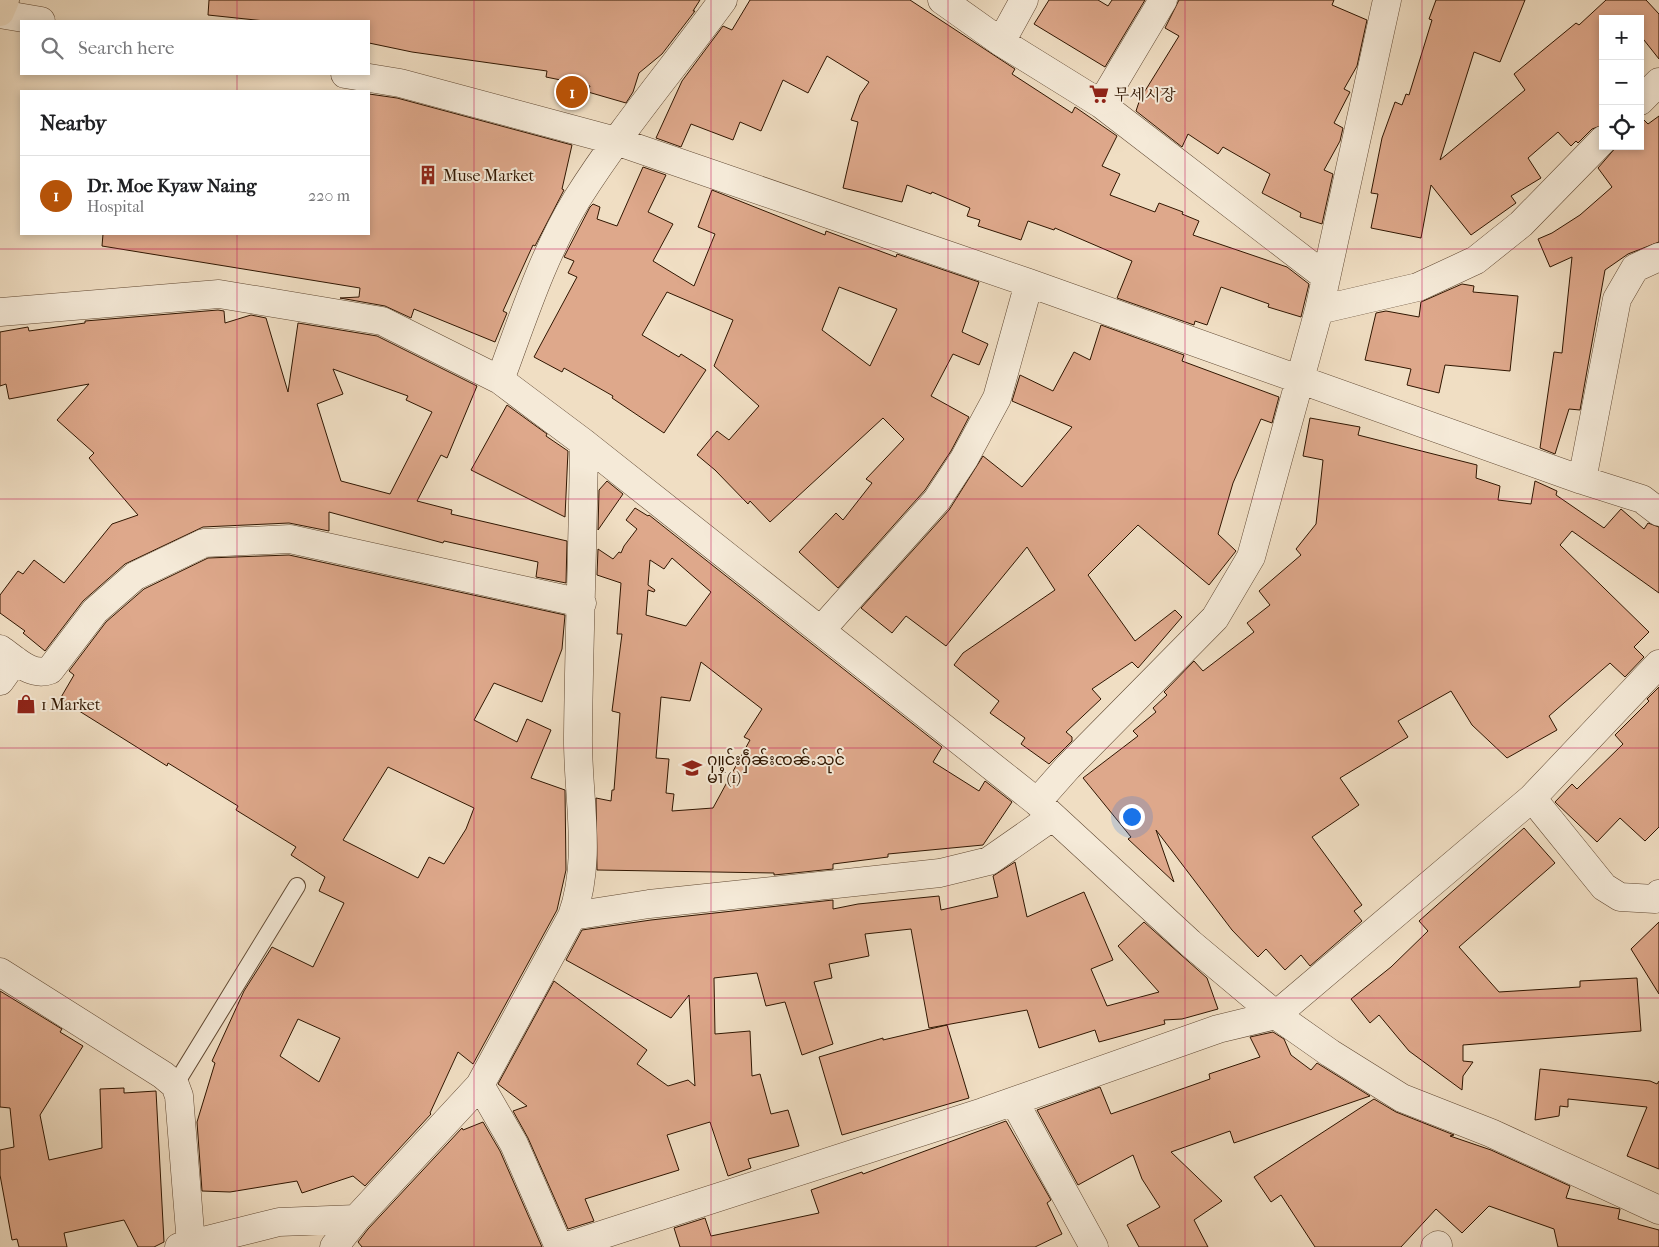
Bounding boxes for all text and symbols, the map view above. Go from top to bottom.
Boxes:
map controls [1599,15,1644,150]
button: + [1599,15,1644,60]
search box [20,20,370,75]
icon: search [38,34,66,62]
text: Search here [78,37,174,59]
button: − [1599,60,1644,105]
pin: 1 [556,73,588,111]
supermarket icon: 무세시장 [1088,83,1110,105]
place label: 무세시장 [1114,85,1176,104]
button: locate [1599,105,1644,150]
text: Nearby [40,111,106,135]
building icon: Muse Market [417,164,439,186]
place label: Muse Market [443,166,534,185]
text: Dr. Moe Kyaw Naing [87,175,256,197]
text: 1 [53,186,59,205]
text: 220 m [308,186,350,205]
text: Hospital [87,197,144,216]
shop icon: 1 Market [15,693,37,715]
place label: 1 Market [41,695,101,714]
place label: ႁူင်းႁဵၼ်းၸၼ်ႉသုင် မၢႆ (1) [707,748,845,787]
school or university icon: ႁူင်းႁဵၼ်းၸၼ်ႉသုင် မၢႆ (1) [681,757,703,779]
your location [1119,804,1145,830]

